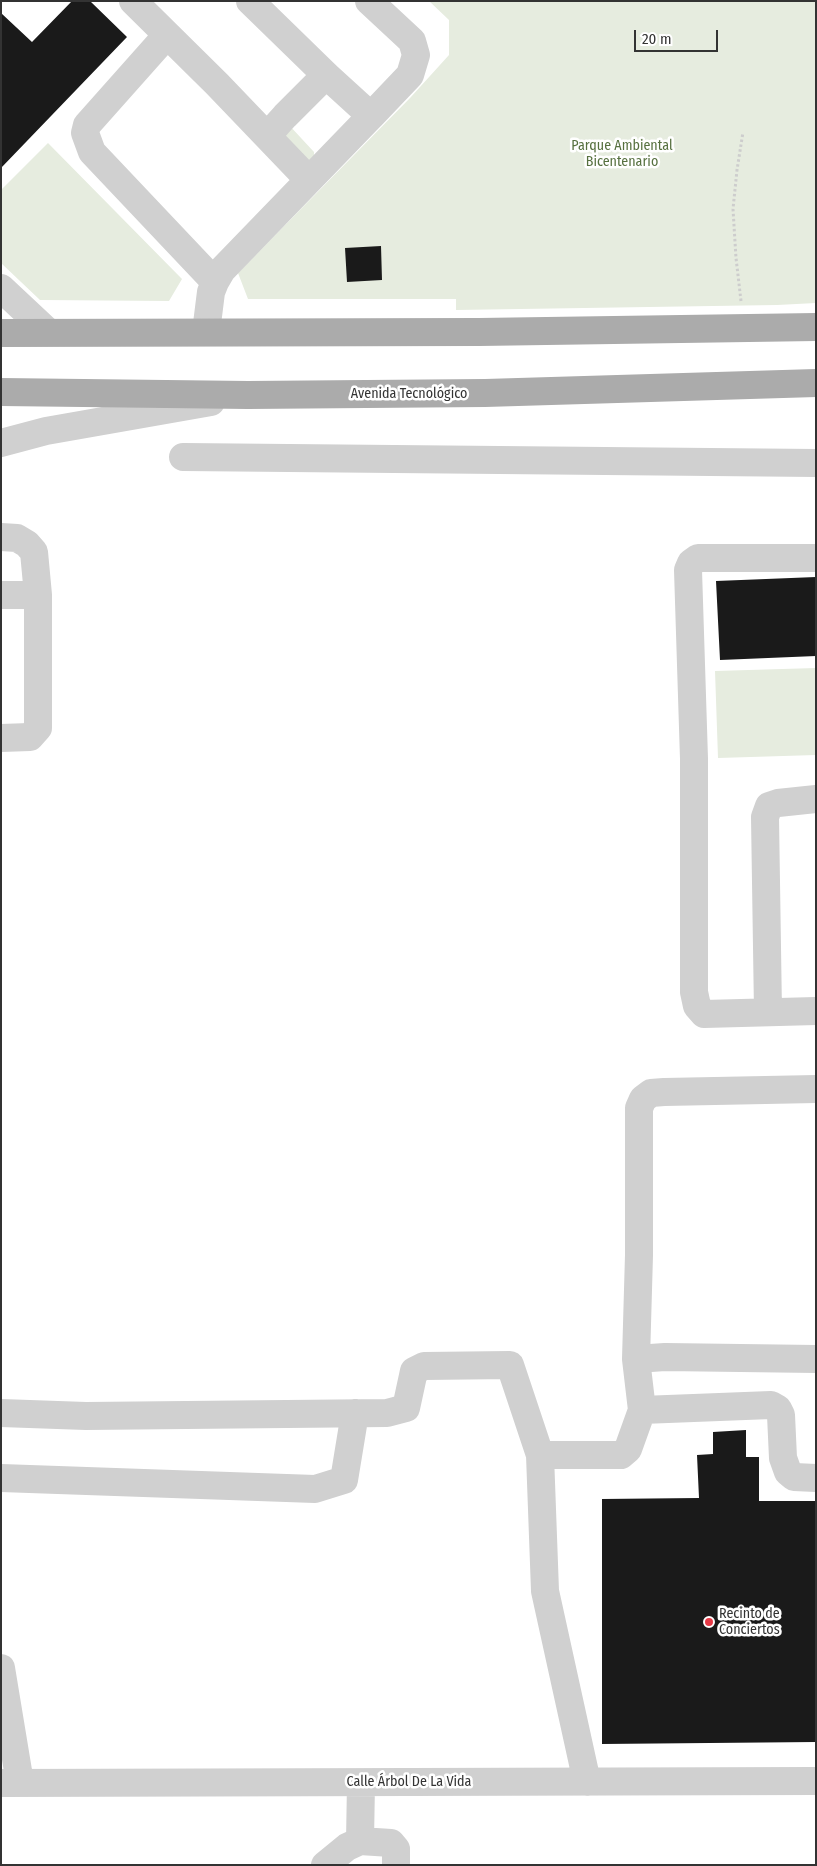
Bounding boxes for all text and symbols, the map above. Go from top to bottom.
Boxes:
scale bar [637,20,721,52]
text: 20 m [642,30,672,48]
park label: Parque Ambiental Bicentenario [571,138,673,170]
street label: Avenida Tecnológico [351,386,467,402]
place label: Recinto de Conciertos [719,1606,780,1638]
marker: Recinto de Conciertos [703,1616,715,1628]
street label: Calle Árbol De La Vida [347,1774,471,1790]

